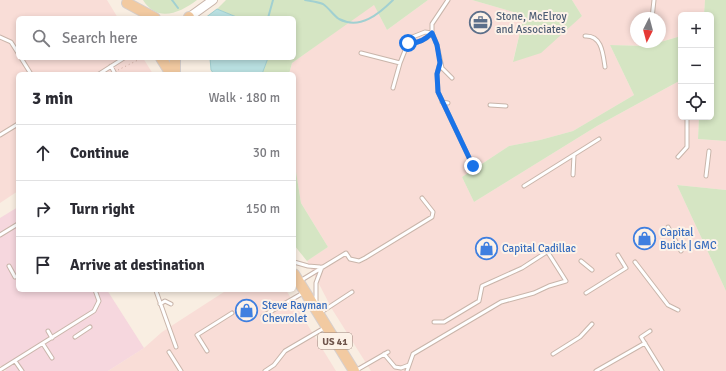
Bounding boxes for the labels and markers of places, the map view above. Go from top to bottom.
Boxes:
office icon: Stone, McElroy and Associates [468,9,494,35]
place label: Stone, McElroy and Associates [496,10,567,36]
shop icon: Capital Buick | GMC [632,225,658,251]
place label: Capital Buick | GMC [660,226,717,252]
shop icon: Capital Cadillac [474,235,500,261]
place label: Capital Cadillac [502,242,576,255]
shop icon: Steve Rayman Chevrolet [234,298,260,324]
place label: Steve Rayman Chevrolet [262,299,327,325]

